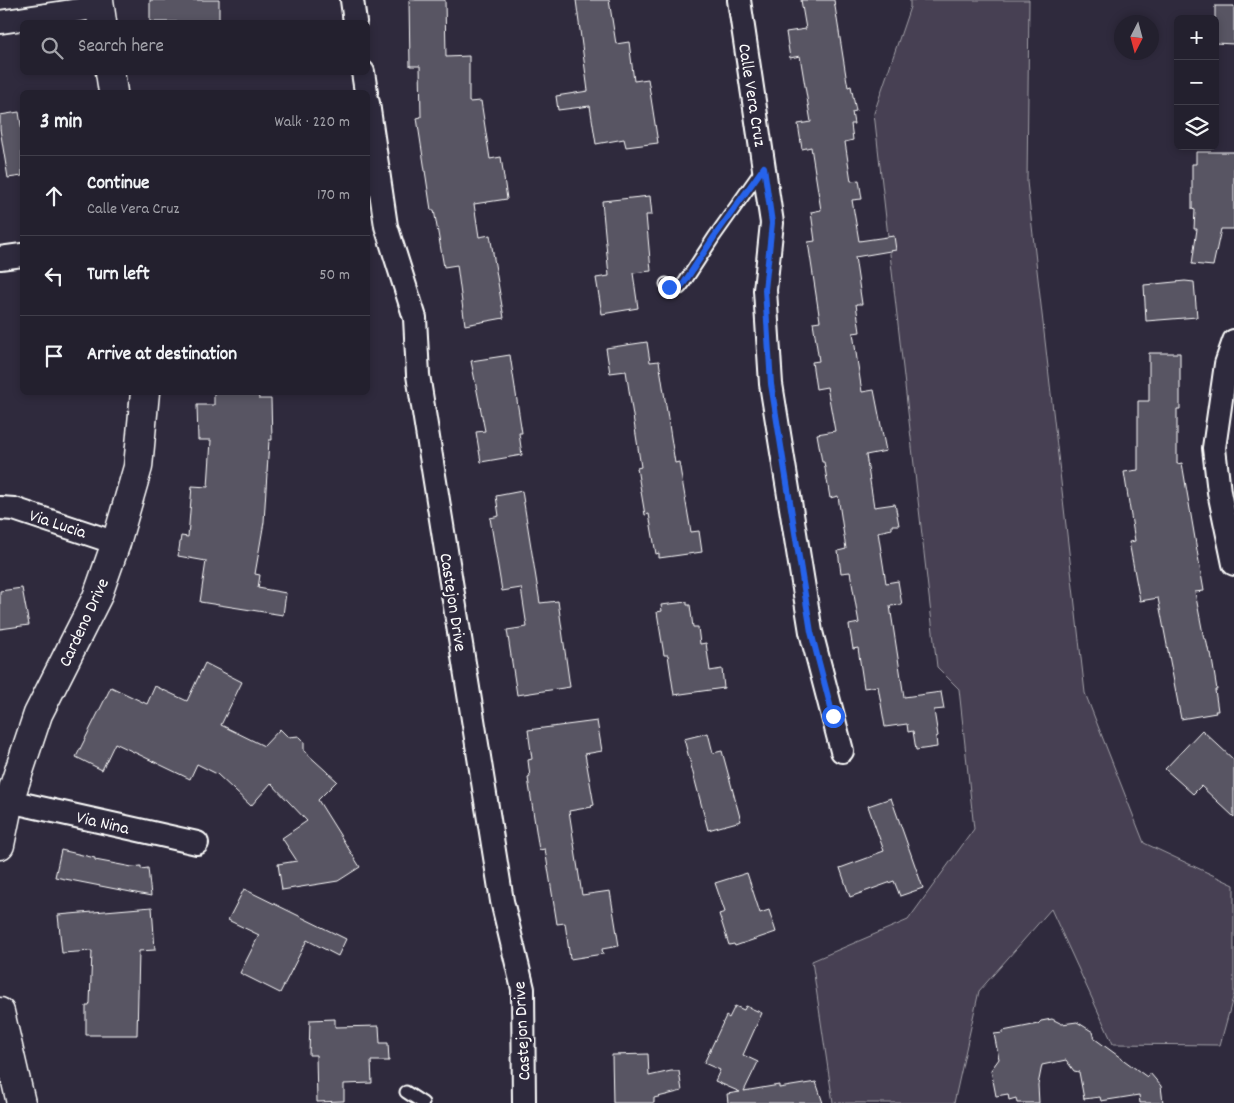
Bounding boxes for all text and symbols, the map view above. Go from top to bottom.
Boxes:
north arrow [1114,15,1159,60]
map controls [1174,15,1219,150]
button: + [1174,15,1219,60]
search box [20,20,370,75]
icon: search [38,34,66,62]
text: Search here [78,34,164,61]
street label: Calle Vera Cruz [730,42,771,149]
button: − [1174,60,1219,105]
button: layers [1174,105,1219,150]
text: 3 min [40,108,82,138]
text: Walk · 220 m [275,111,350,134]
text: Continue [87,171,149,198]
icon: ahead [40,182,68,210]
text: 170 m [317,184,350,207]
text: Calle Vera Cruz [87,198,179,221]
icon: left [40,262,68,290]
text: Turn left [87,262,150,289]
text: 50 m [319,264,350,287]
route end [658,276,681,299]
icon: arrive [40,342,68,370]
text: Arrive at destination [87,342,237,369]
street label: Via Lucia [25,504,89,546]
street label: Castejon Drive [431,551,472,653]
street label: Cardeno Drive [54,574,117,672]
route start [822,705,845,728]
street label: Via Nina [74,806,132,843]
street label: Castejon Drive [508,981,539,1081]

